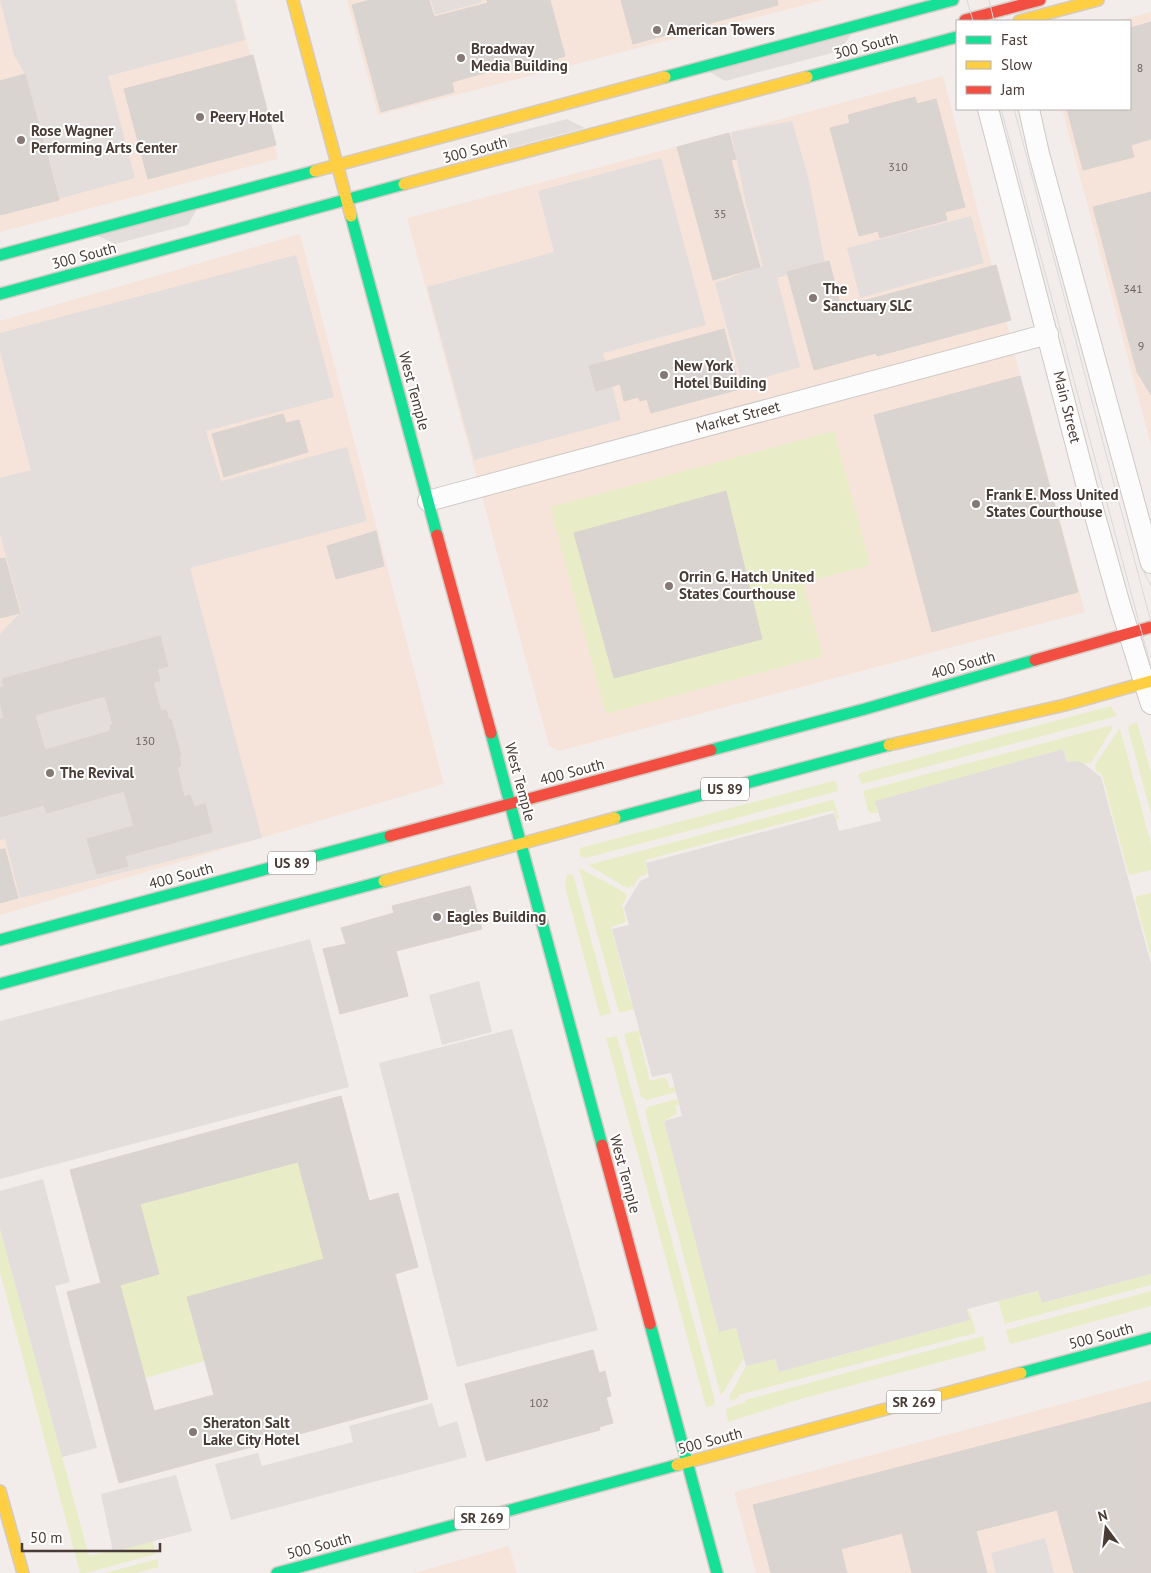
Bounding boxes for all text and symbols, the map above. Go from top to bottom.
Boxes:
place label: American Towers [667,20,775,39]
legend [956,20,1131,110]
marker: American Towers [651,24,663,36]
street label: 300 South [832,28,900,63]
text: Fast [1001,30,1028,49]
place label: Broadway Media Building [471,39,568,75]
marker: Broadway Media Building [455,52,467,64]
text: Slow [1001,55,1032,74]
house number: 8 [1137,60,1143,75]
text: Jam [1000,80,1025,99]
place label: Peery Hotel [210,107,284,126]
marker: Peery Hotel [194,111,206,123]
place label: Rose Wagner Performing Arts Center [31,121,178,157]
street label: 300 South [441,132,509,167]
marker: Rose Wagner Performing Arts Center [15,134,27,146]
house number: 310 [888,159,908,174]
house number: 35 [713,206,727,221]
street label: 300 South [50,238,118,273]
place label: The Sanctuary SLC [823,279,913,315]
house number: 341 [1123,281,1143,296]
marker: The Sanctuary SLC [807,292,819,304]
house number: 9 [1138,338,1144,353]
street label: West Temple [395,349,434,432]
place label: New York Hotel Building [674,356,767,392]
marker: New York Hotel Building [658,369,670,381]
street label: Main Street [1049,369,1086,445]
street label: Market Street [694,396,782,437]
place label: Frank E. Moss United States Courthouse [986,485,1118,521]
marker: Frank E. Moss United States Courthouse [970,498,982,510]
place label: Orrin G. Hatch United States Courthouse [679,567,814,603]
marker: Orrin G. Hatch United States Courthouse [663,580,675,592]
street label: 400 South [929,646,997,683]
house number: 130 [135,733,155,748]
street label: West Temple [501,740,540,823]
street label: 400 South [538,754,606,789]
place label: The Revival [60,763,135,782]
marker: The Revival [44,767,56,779]
road number: US 89 [701,778,749,801]
road number: US 89 [268,851,316,874]
street label: 400 South [147,858,215,893]
place label: Eagles Building [447,907,546,926]
marker: Eagles Building [431,911,443,923]
street label: West Temple [606,1132,645,1215]
street label: 500 South [1067,1318,1135,1353]
road number: SR 269 [886,1390,942,1414]
house number: 102 [529,1395,549,1410]
place label: Sheraton Salt Lake City Hotel [203,1413,300,1449]
street label: 500 South [676,1423,744,1458]
marker: Sheraton Salt Lake City Hotel [187,1426,199,1438]
north arrow [1081,1503,1131,1553]
road number: SR 269 [454,1506,510,1530]
text: N [1096,1506,1109,1525]
scale bar [22,1520,160,1552]
text: 50 m [30,1528,63,1547]
street label: 500 South [285,1528,353,1563]

